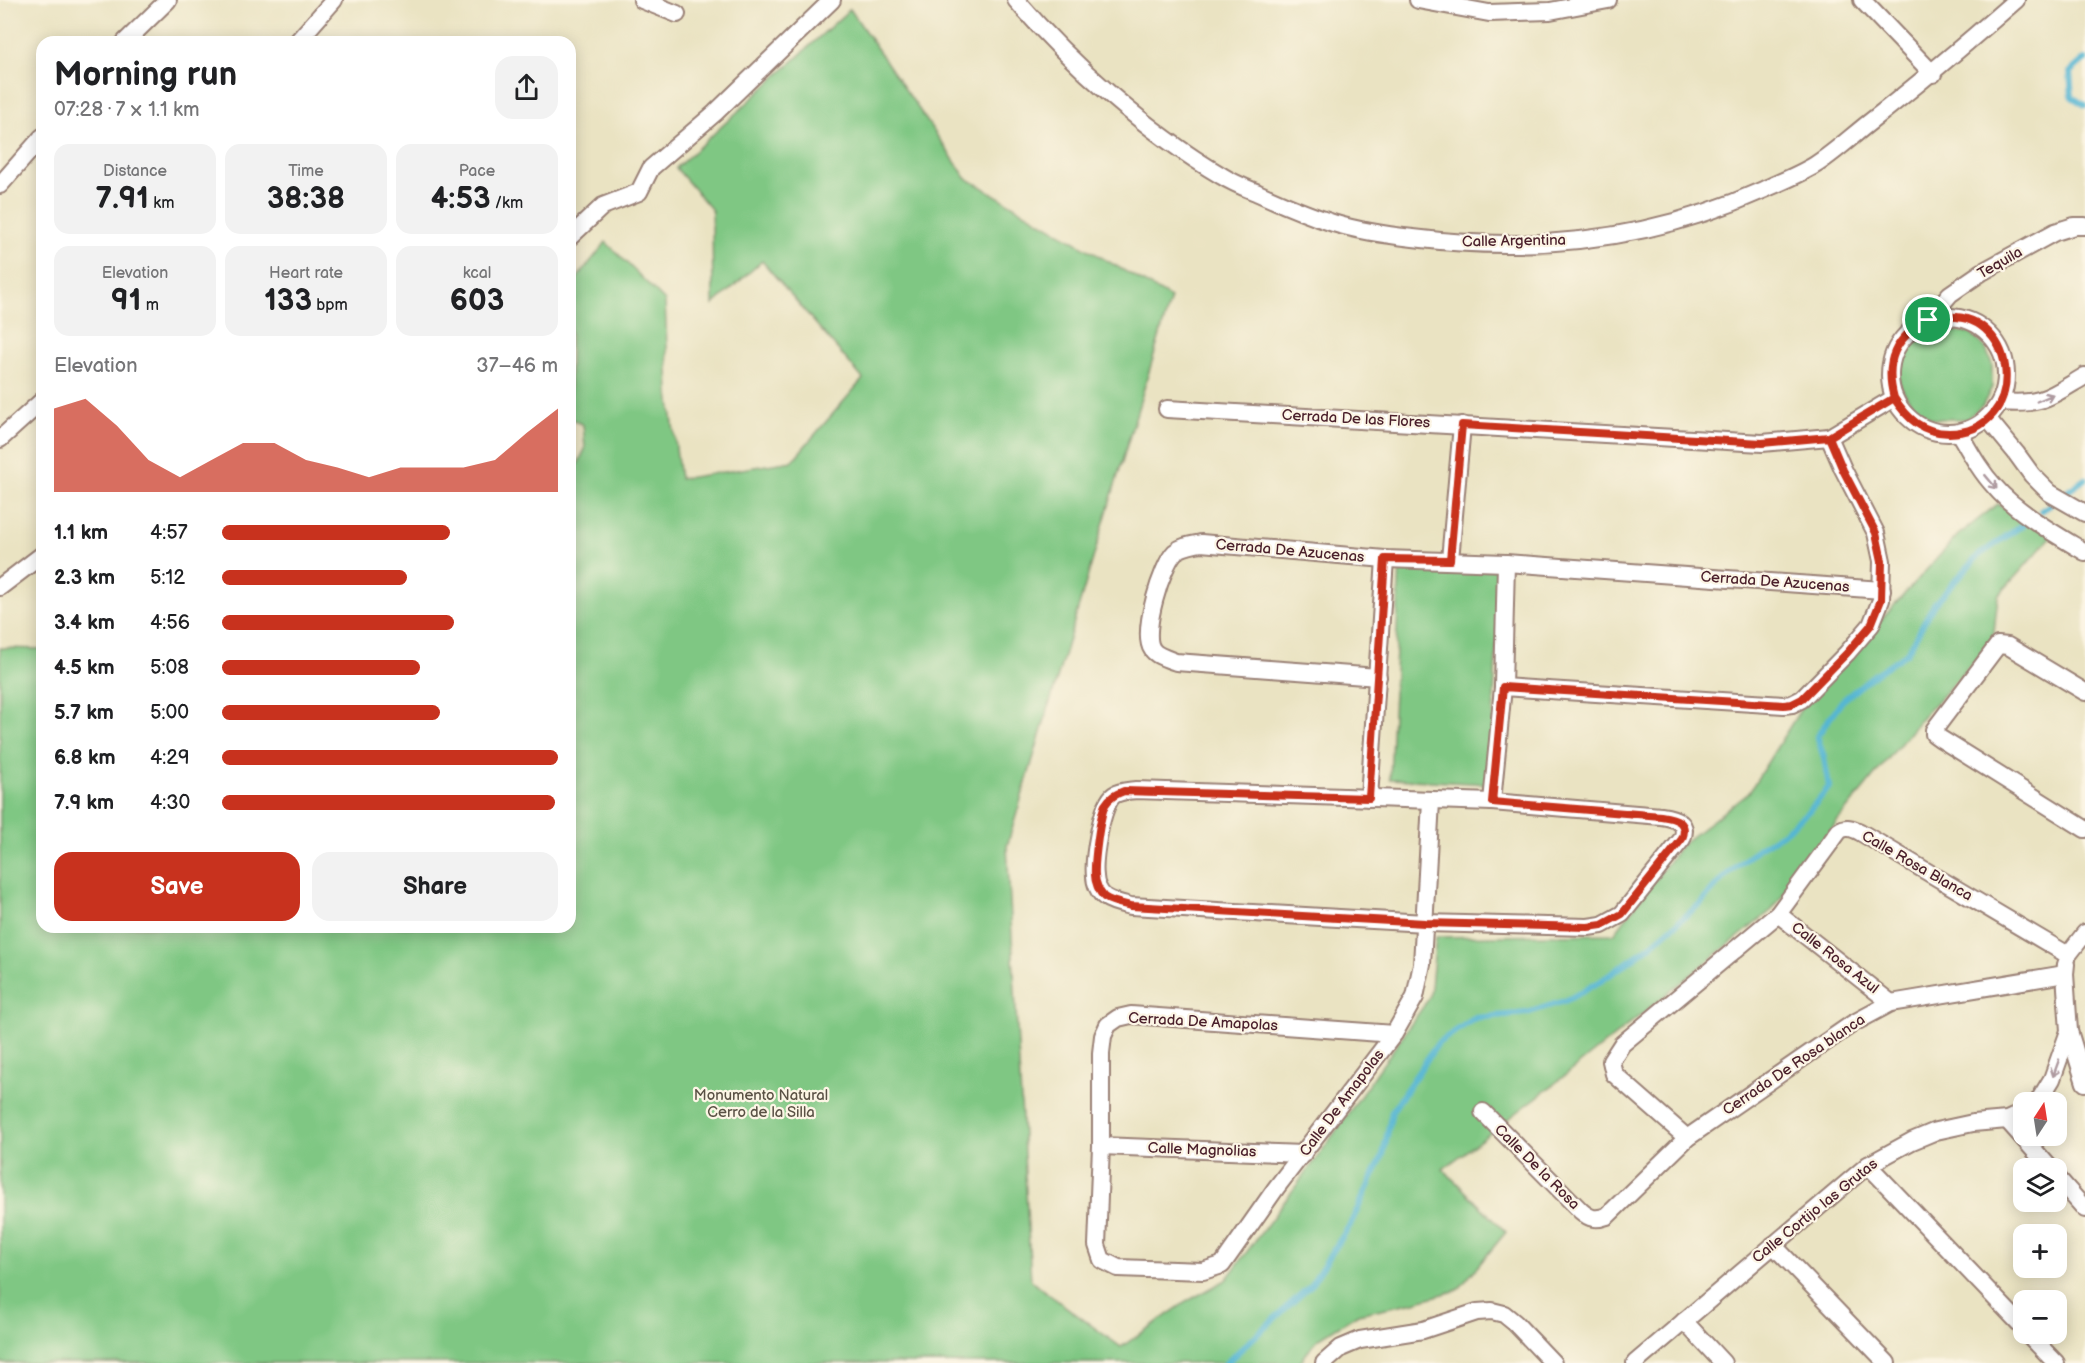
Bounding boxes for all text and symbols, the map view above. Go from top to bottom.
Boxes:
text: Morning run [54,55,237,95]
button: share [495,56,558,119]
text: 07:28 · 7 × 1.1 km [54,98,199,122]
text: Distance [103,162,167,181]
text: Time [288,162,324,181]
text: Pace [459,162,495,181]
text: 7.91 [96,181,149,217]
text: 38:38 [267,181,345,217]
text: 4:53 [431,181,491,217]
text: km [149,194,174,213]
text: /km [491,194,523,213]
street label: Calle Argentina [1462,231,1566,251]
street label: Tequila [1974,243,2026,283]
text: Elevation [102,264,168,283]
text: Heart rate [269,264,343,283]
text: kcal [463,264,491,283]
text: 91 [111,283,141,319]
text: 133 [264,283,312,319]
text: 603 [450,283,504,319]
pin [1902,294,1953,345]
text: m [141,296,159,315]
text: bpm [312,296,348,315]
icon: arrive [1911,303,1944,336]
text: Elevation [54,354,137,378]
text: 37–46 m [476,354,558,378]
one-way arrow [2036,392,2054,403]
street label: Cerrada De las Flores [1281,406,1431,432]
one-way arrow [1984,474,1997,490]
text: 1.1 km [54,521,108,545]
text: 4:57 [150,521,188,545]
street label: Cerrada De Azucenas [1215,535,1366,567]
text: 2.3 km [54,566,115,590]
text: 5:12 [150,566,185,590]
street label: Cerrada De Azucenas [1700,567,1851,597]
text: 3.4 km [54,611,115,635]
text: 4:56 [150,611,190,635]
text: 4.5 km [54,656,115,680]
text: 5:08 [150,656,189,680]
text: 5.7 km [54,701,114,725]
text: 5:00 [150,701,189,725]
text: 6.8 km [54,746,115,770]
text: 4:29 [150,746,190,770]
text: 7.9 km [54,791,114,815]
text: 4:30 [150,791,190,815]
street label: Calle Rosa Blanca [1858,827,1976,905]
button: Save [54,852,300,921]
button: Share [312,852,558,921]
street label: Calle Rosa Azul [1787,918,1883,998]
street label: Cerrada De Amapolas [1128,1009,1279,1035]
street label: Cerrada De Rosa blanca [1719,1010,1869,1120]
street label: Calle De Amapolas [1296,1045,1389,1160]
one-way arrow [2050,1058,2061,1077]
park label: Monumento Natural Cerro de la Silla [694,1086,828,1122]
north arrow [2013,1092,2067,1146]
map controls [2013,1092,2067,1344]
street label: Calle De la Rosa [1490,1120,1584,1214]
street label: Calle Magnolias [1147,1139,1257,1161]
street label: Calle Cortijo las Grutas [1748,1154,1882,1267]
button: layers [2013,1158,2067,1212]
button: + [2013,1224,2067,1278]
button: − [2013,1290,2067,1344]

